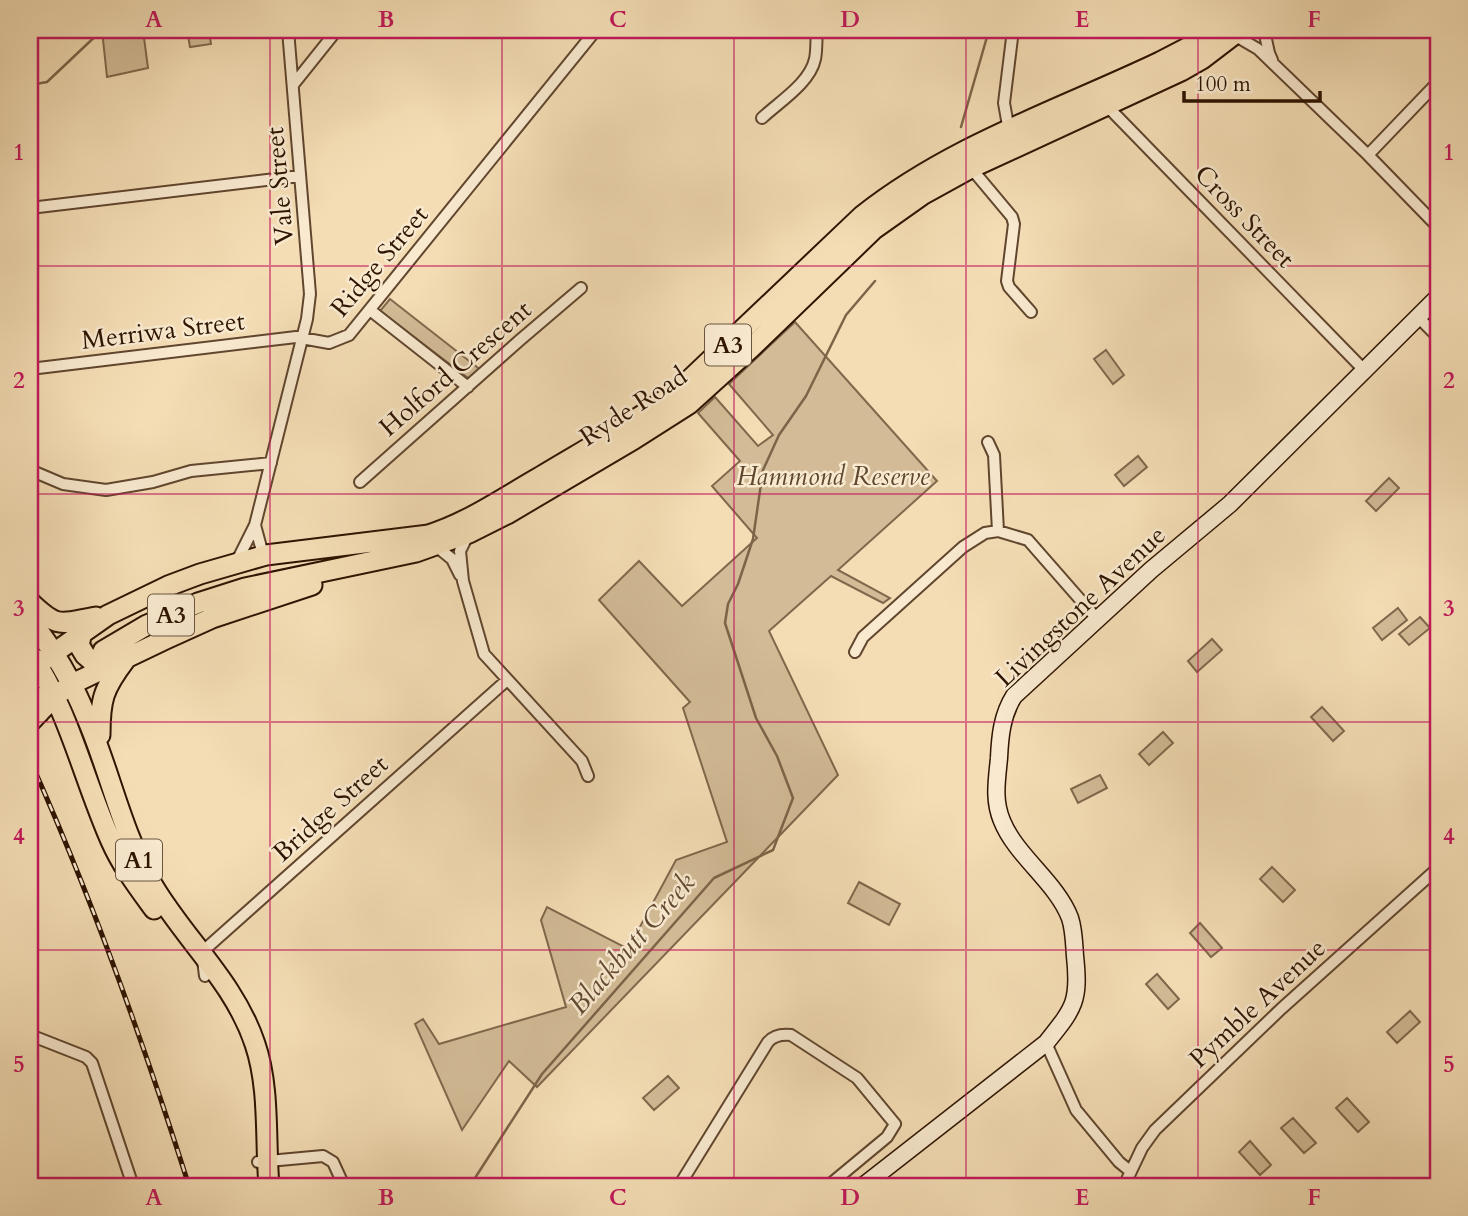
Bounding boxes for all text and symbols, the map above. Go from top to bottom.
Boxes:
text: A [145,4,163,35]
text: B [378,4,394,35]
text: C [609,4,627,35]
text: D [840,4,860,35]
text: E [1075,4,1089,35]
text: F [1307,4,1321,35]
scale bar [1184,60,1321,104]
text: 100 m [1195,70,1251,99]
street label: Vale Street [257,126,302,246]
text: 1 [13,137,25,168]
text: 1 [1443,137,1455,168]
street label: Cross Street [1187,157,1303,275]
street label: Ridge Street [323,198,436,324]
street label: Holford Crescent [372,292,539,444]
street label: Merriwa Street [79,303,247,358]
road number: A3 [705,324,751,366]
street label: Ryde Road [573,359,694,454]
text: 2 [13,365,25,396]
text: 2 [1443,365,1455,396]
park label: Hammond Reserve [736,459,931,494]
street label: Livingstone Avenue [987,518,1173,695]
text: 3 [13,593,25,624]
text: 3 [1443,593,1455,624]
road number: A3 [148,594,194,636]
street label: Bridge Street [265,747,396,870]
text: 4 [13,821,25,852]
text: 4 [1443,821,1455,852]
road number: A1 [116,840,162,880]
water label: Blackbutt Creek [560,864,704,1023]
street label: Pymble Avenue [1181,931,1333,1076]
text: 5 [13,1049,25,1080]
text: 5 [1443,1049,1455,1080]
text: A [145,1182,163,1213]
text: B [378,1182,394,1213]
text: C [609,1182,627,1213]
text: D [840,1182,860,1213]
text: E [1075,1182,1089,1213]
text: F [1307,1182,1321,1213]

